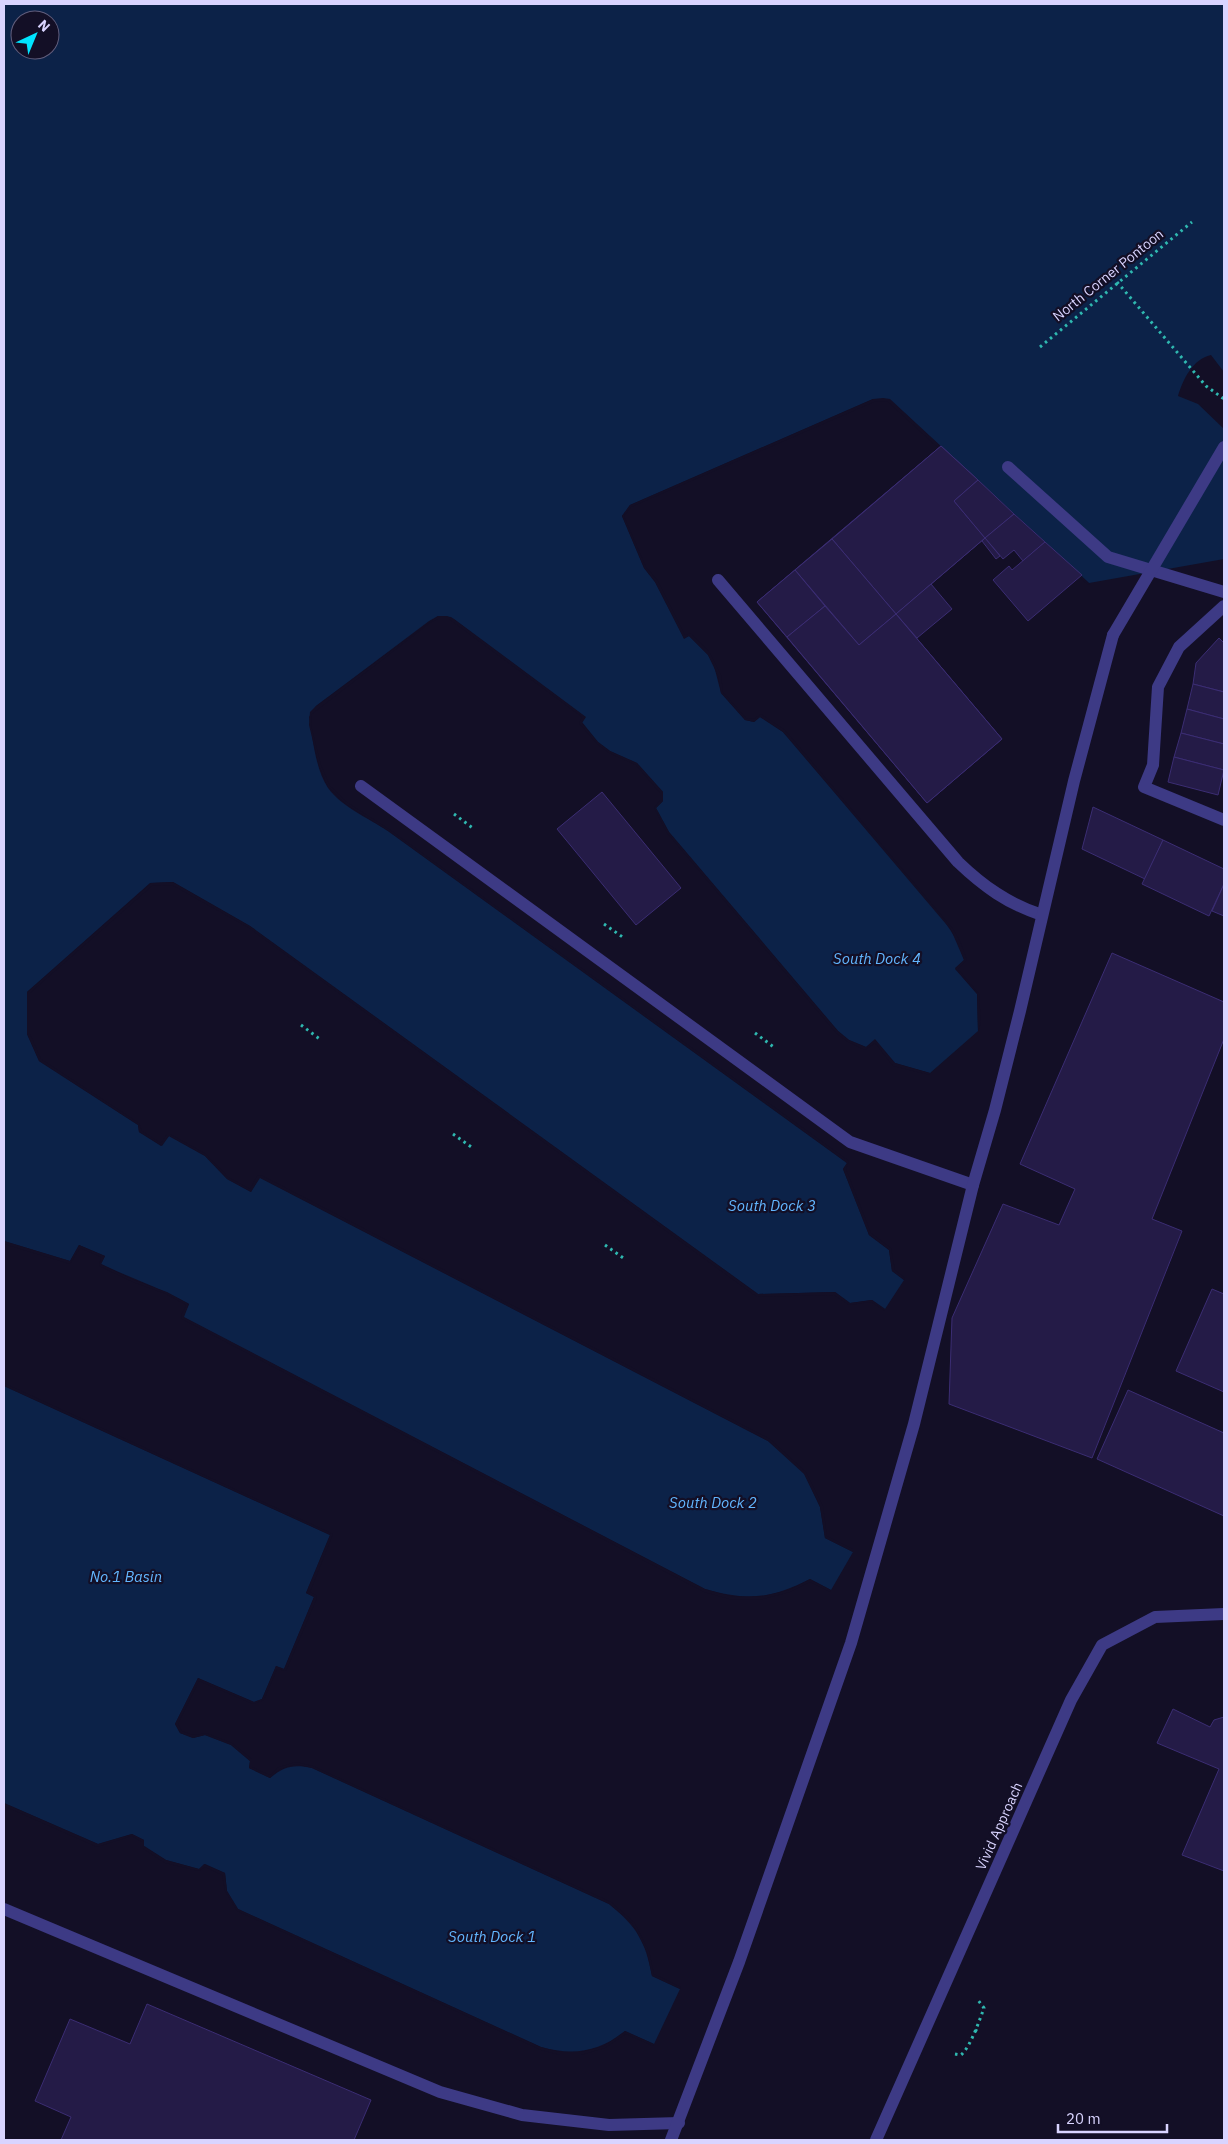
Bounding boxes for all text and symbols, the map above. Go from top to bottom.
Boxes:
north arrow [10,10,60,60]
text: N [34,16,54,36]
street label: North Corner Pontoon [1049,225,1167,325]
water label: South Dock 4 [833,949,921,968]
water label: South Dock 3 [728,1196,816,1215]
water label: South Dock 2 [669,1493,757,1512]
water label: No.1 Basin [90,1567,162,1586]
street label: Vivid Approach [972,1779,1026,1873]
water label: South Dock 1 [448,1927,536,1946]
scale bar [1058,2102,1167,2134]
text: 20 m [1066,2109,1101,2128]

